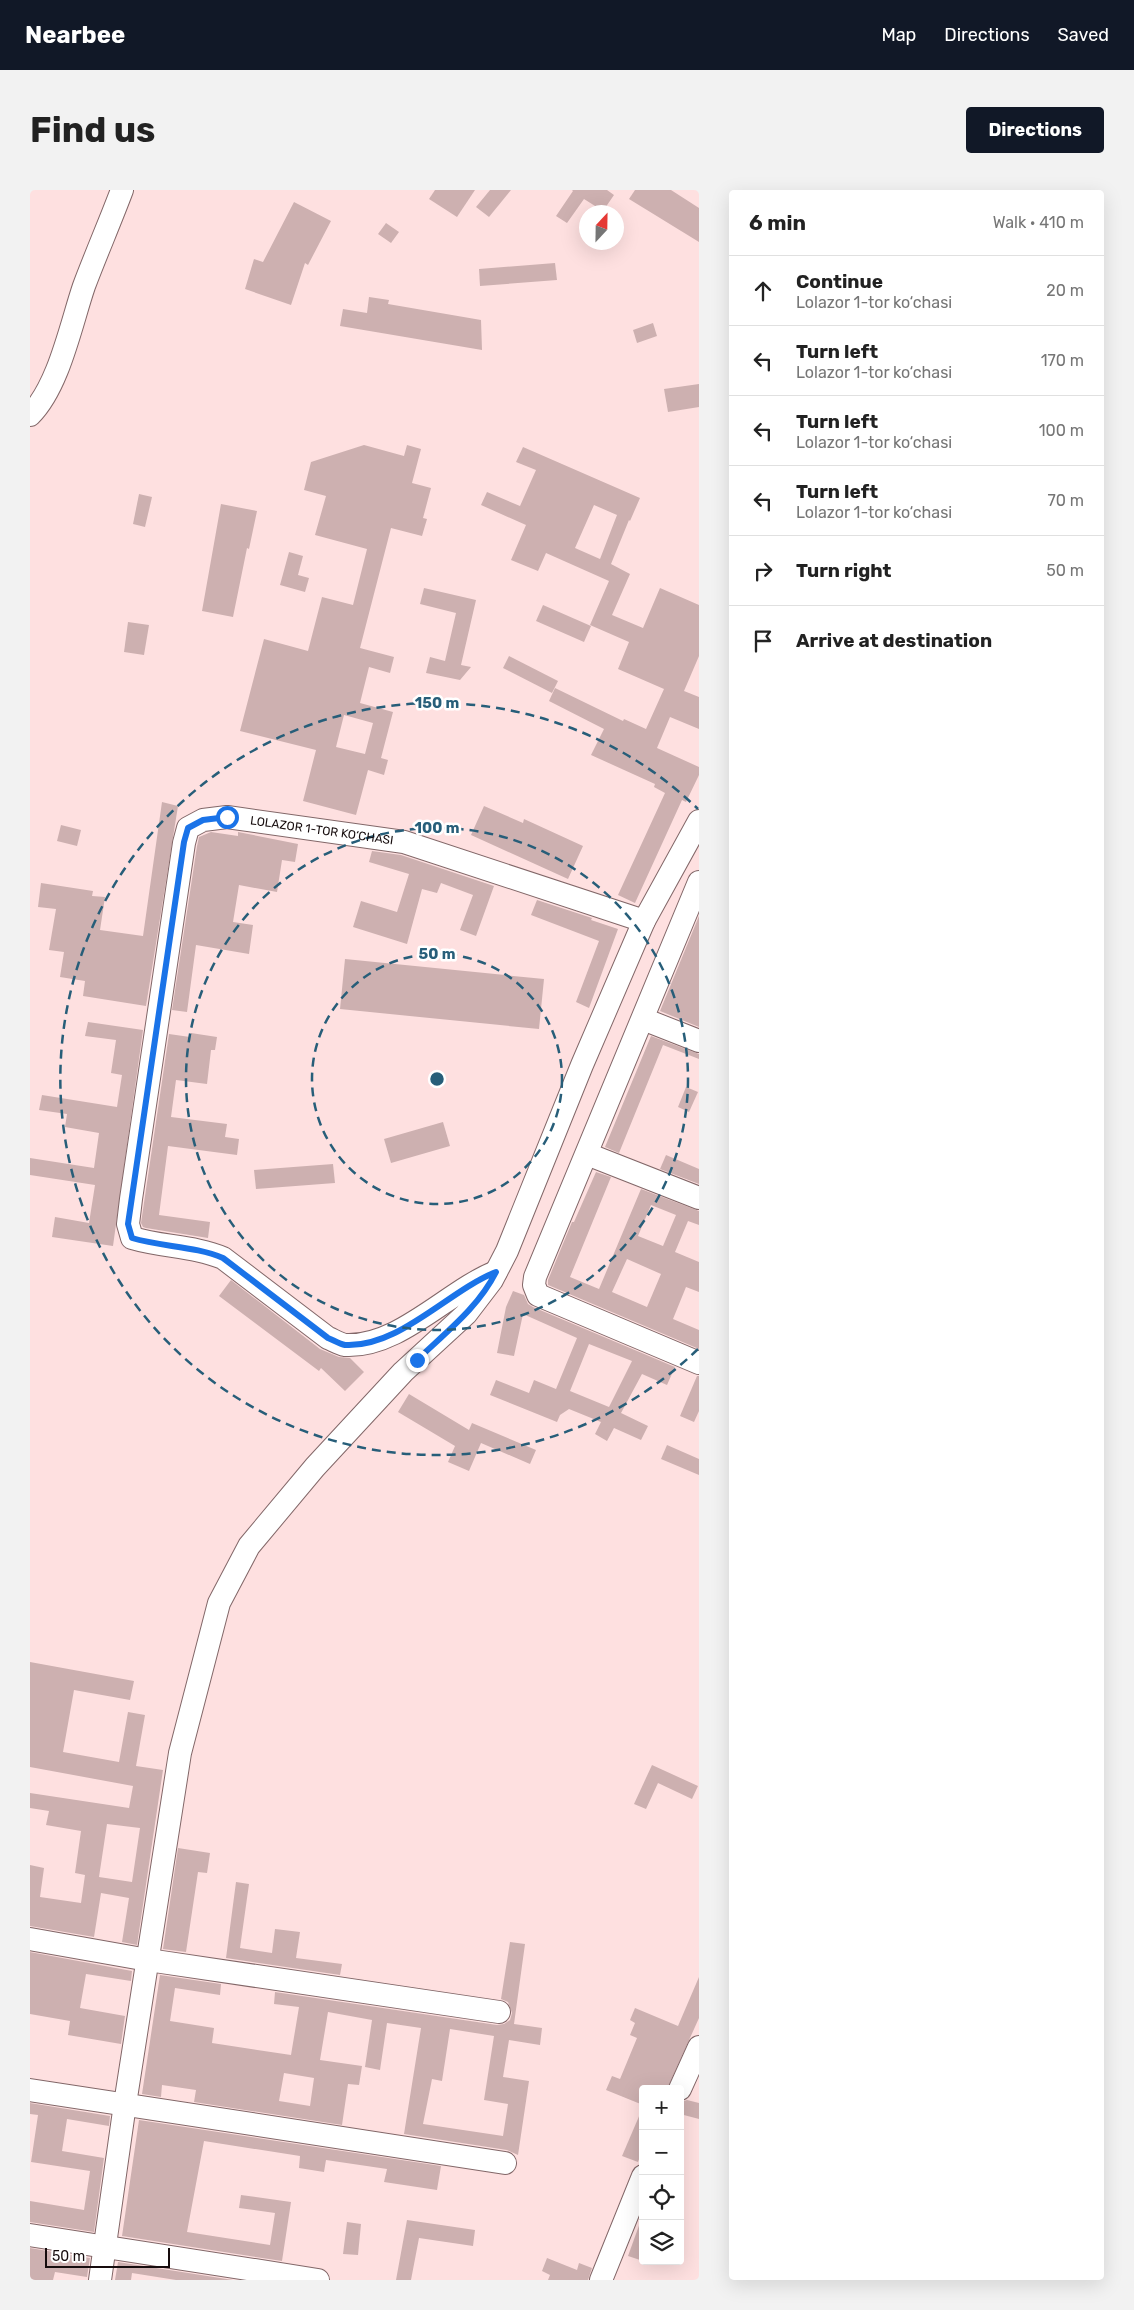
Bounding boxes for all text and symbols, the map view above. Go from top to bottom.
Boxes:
text: Nearbee [25,21,125,49]
text: Map [881,24,916,46]
text: Directions [944,24,1030,46]
text: Saved [1058,24,1109,46]
button: Directions [966,107,1104,153]
text: Find us [30,109,155,151]
north arrow [579,205,624,250]
text: 6 min [749,210,806,235]
text: Walk · 410 m [993,213,1084,232]
text: Continue [796,270,883,293]
icon: ahead [749,277,777,305]
text: 20 m [1046,281,1084,300]
text: Lolazor 1-tor ko‘chasi [796,293,952,312]
text: Turn left [796,340,878,363]
icon: left [749,347,777,375]
text: 170 m [1041,351,1084,370]
text: Lolazor 1-tor ko‘chasi [796,363,952,382]
text: Turn left [796,410,878,433]
icon: left [749,417,777,445]
text: 100 m [1039,421,1084,440]
text: Lolazor 1-tor ko‘chasi [796,433,952,452]
text: Turn left [796,480,878,503]
icon: left [749,487,777,515]
text: 70 m [1047,491,1084,510]
text: Lolazor 1-tor ko‘chasi [796,503,952,522]
icon: right [749,557,777,585]
text: Turn right [796,559,891,582]
text: 50 m [1046,561,1084,580]
icon: arrive [749,627,777,655]
text: Arrive at destination [796,629,992,652]
text: 150 m [415,694,459,712]
route start [216,806,239,829]
street label: LOLAZOR 1-TOR KO‘CHASI [249,813,394,847]
text: 100 m [415,819,459,837]
text: 50 m [419,945,455,963]
centre of rings [428,1070,446,1088]
route end [406,1349,429,1372]
map controls [639,2085,684,2265]
button: + [639,2085,684,2130]
button: − [639,2130,684,2175]
button: locate [639,2175,684,2220]
button: layers [639,2220,684,2265]
scale bar [45,2245,170,2268]
text: 50 m [52,2248,85,2265]

